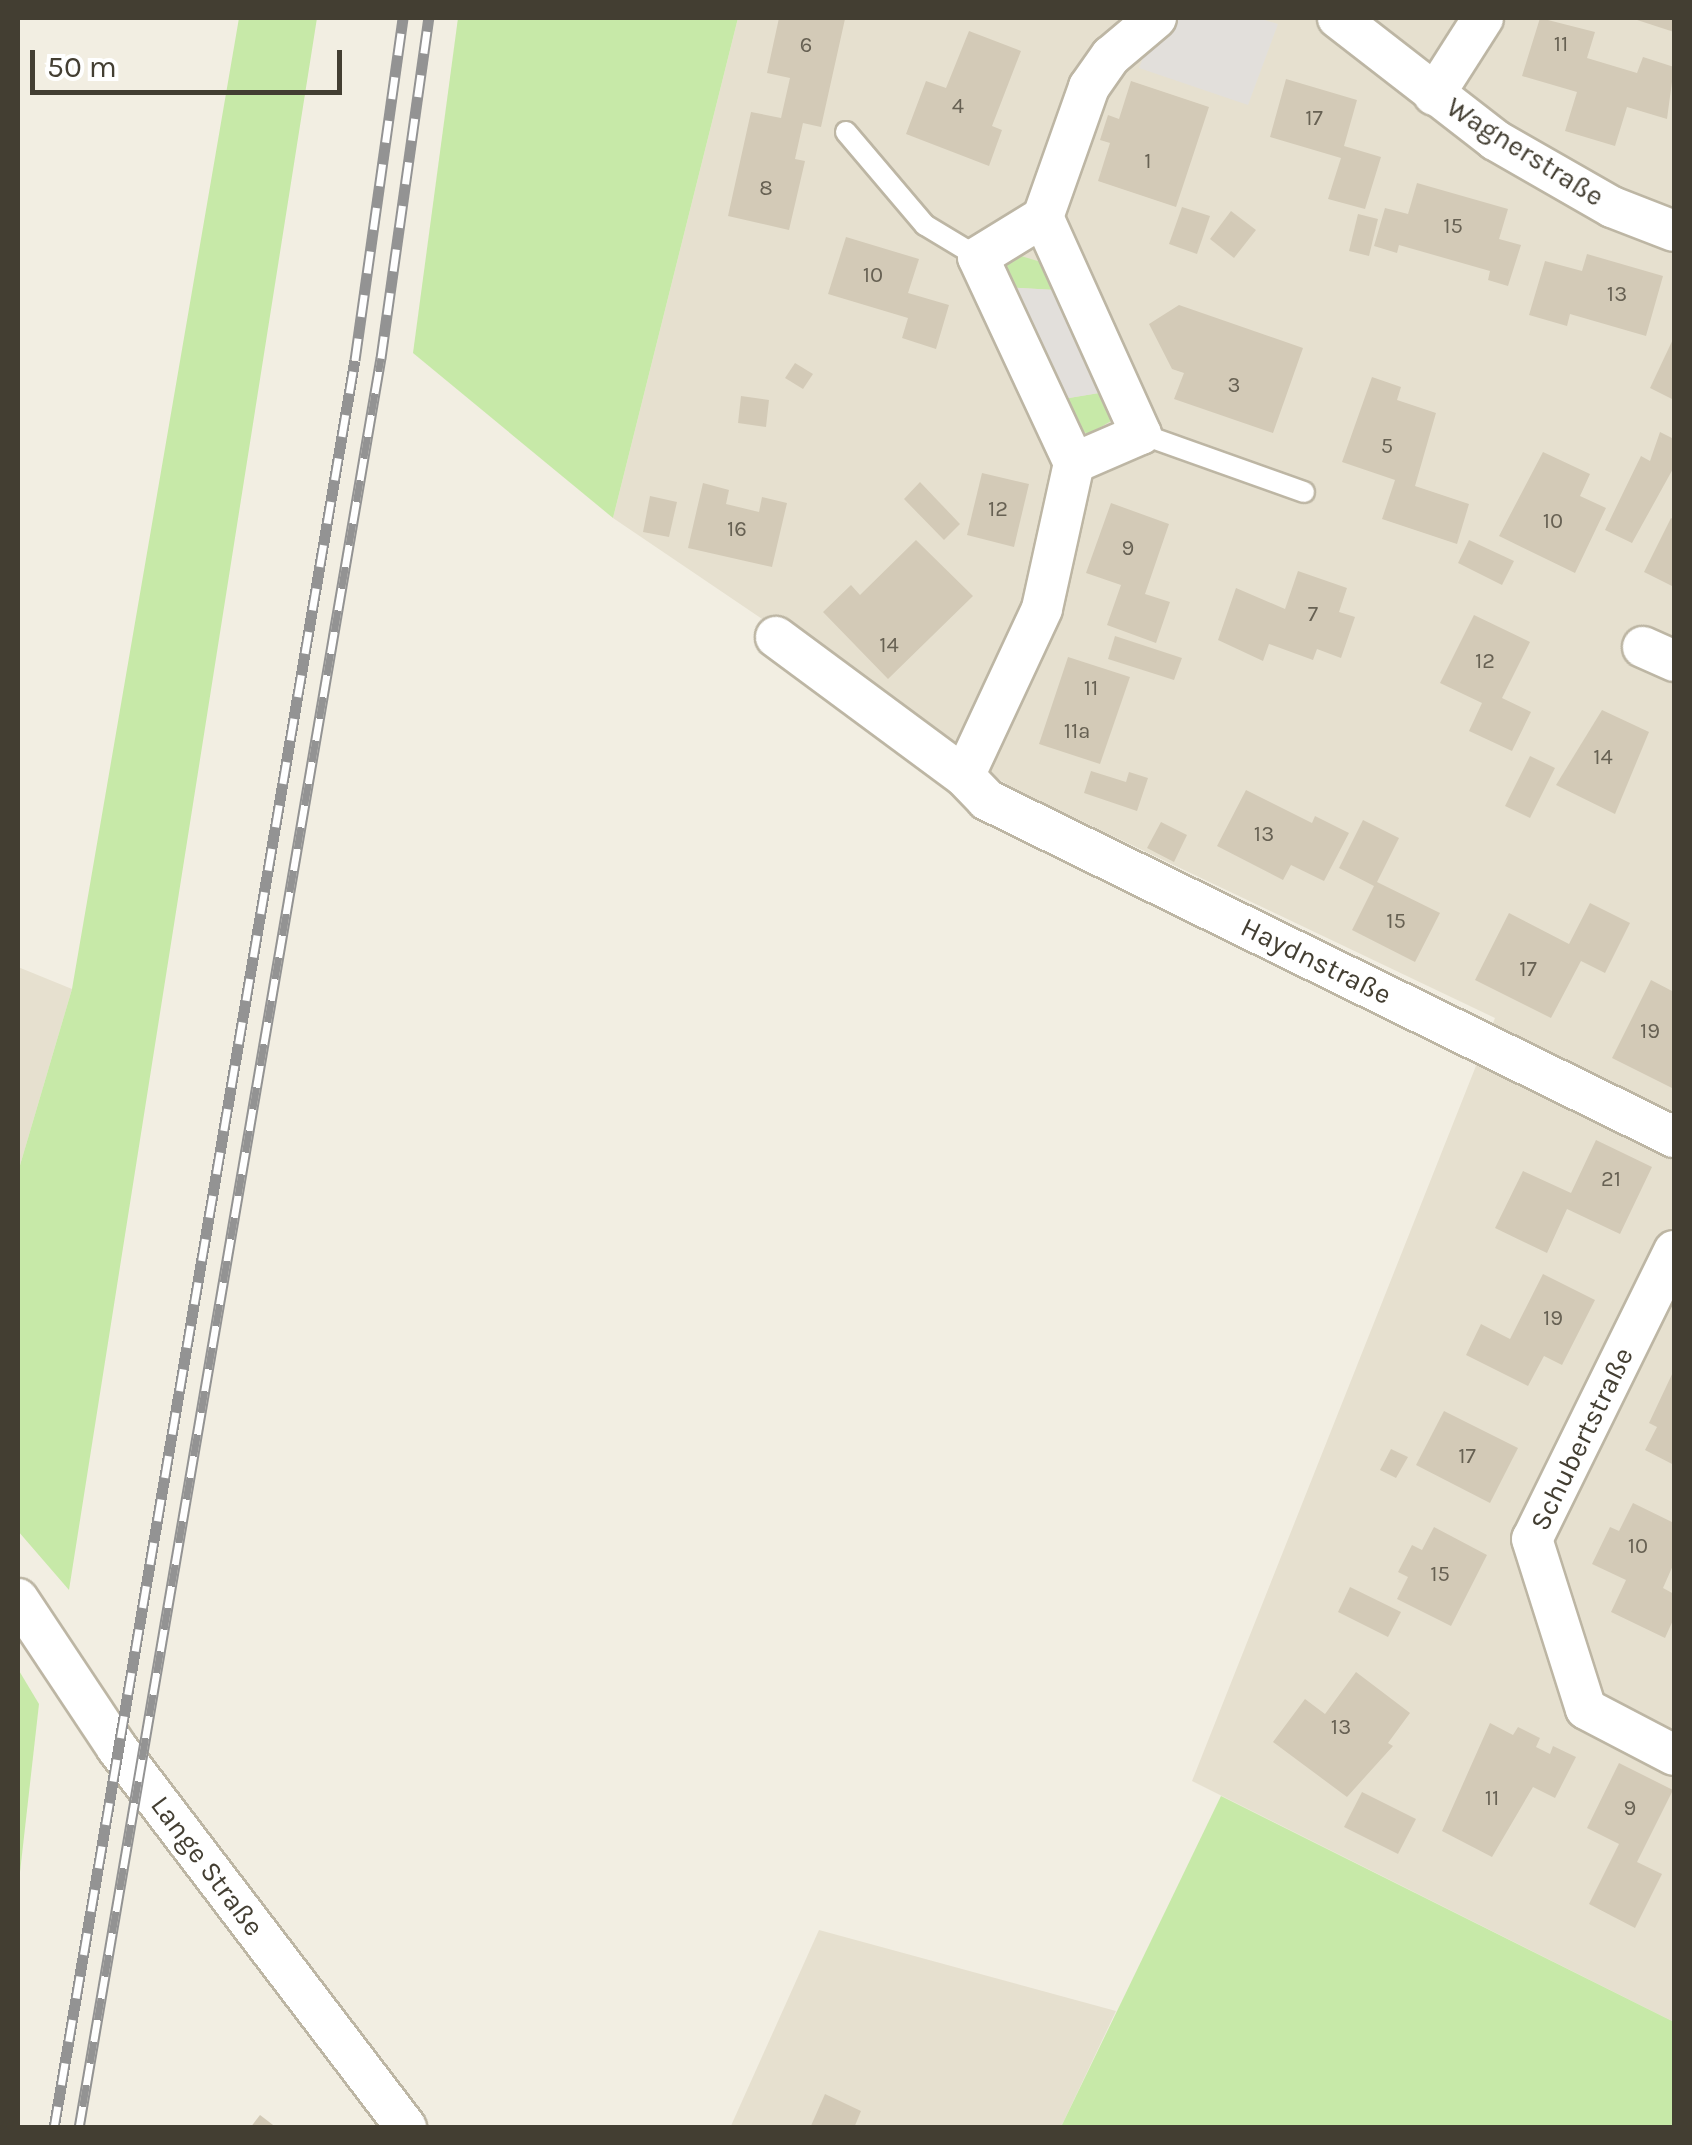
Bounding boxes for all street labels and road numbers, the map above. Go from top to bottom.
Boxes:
street label: Wagnerstraße [1440,90,1610,214]
street label: Haydnstraße [1235,910,1397,1012]
street label: Schubertstraße [1523,1342,1641,1536]
street label: Lange Straße [143,1789,271,1943]

